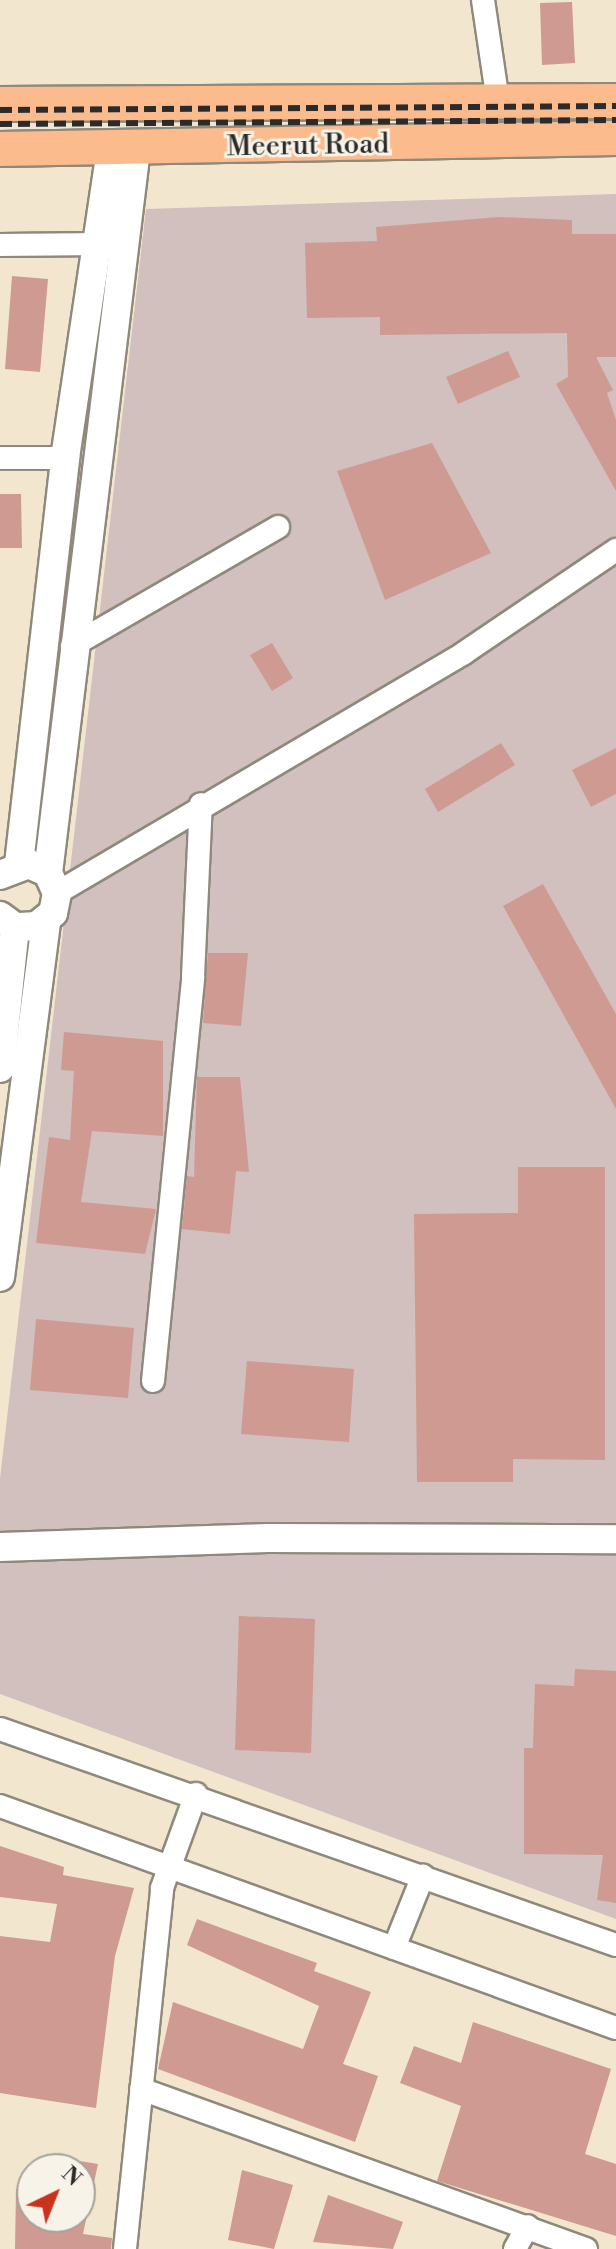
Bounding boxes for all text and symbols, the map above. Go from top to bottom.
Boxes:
street label: Meerut Road [226,128,390,164]
north arrow [16,2153,96,2233]
text: N [56,2161,87,2192]

